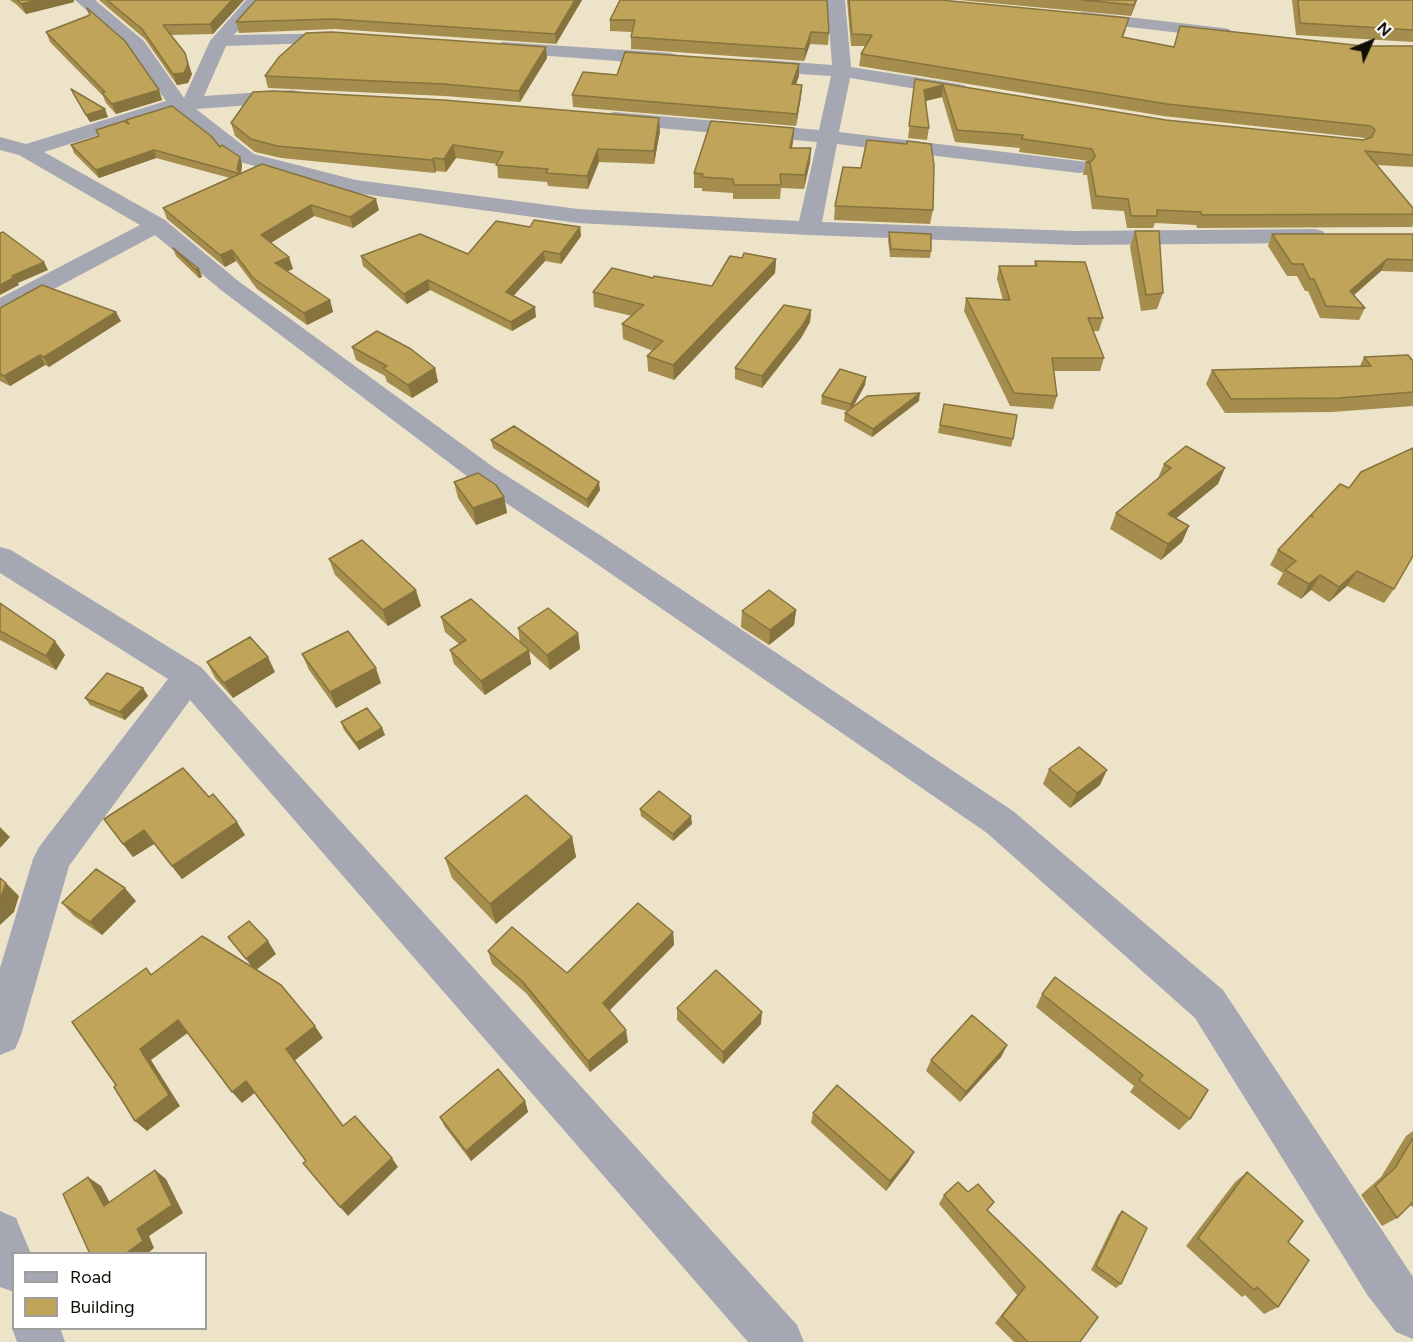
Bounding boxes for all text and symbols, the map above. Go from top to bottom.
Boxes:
north arrow [1341,12,1401,72]
text: N [1373,18,1395,40]
legend [12,1252,207,1330]
text: Road [70,1266,111,1288]
text: Building [70,1296,135,1318]

